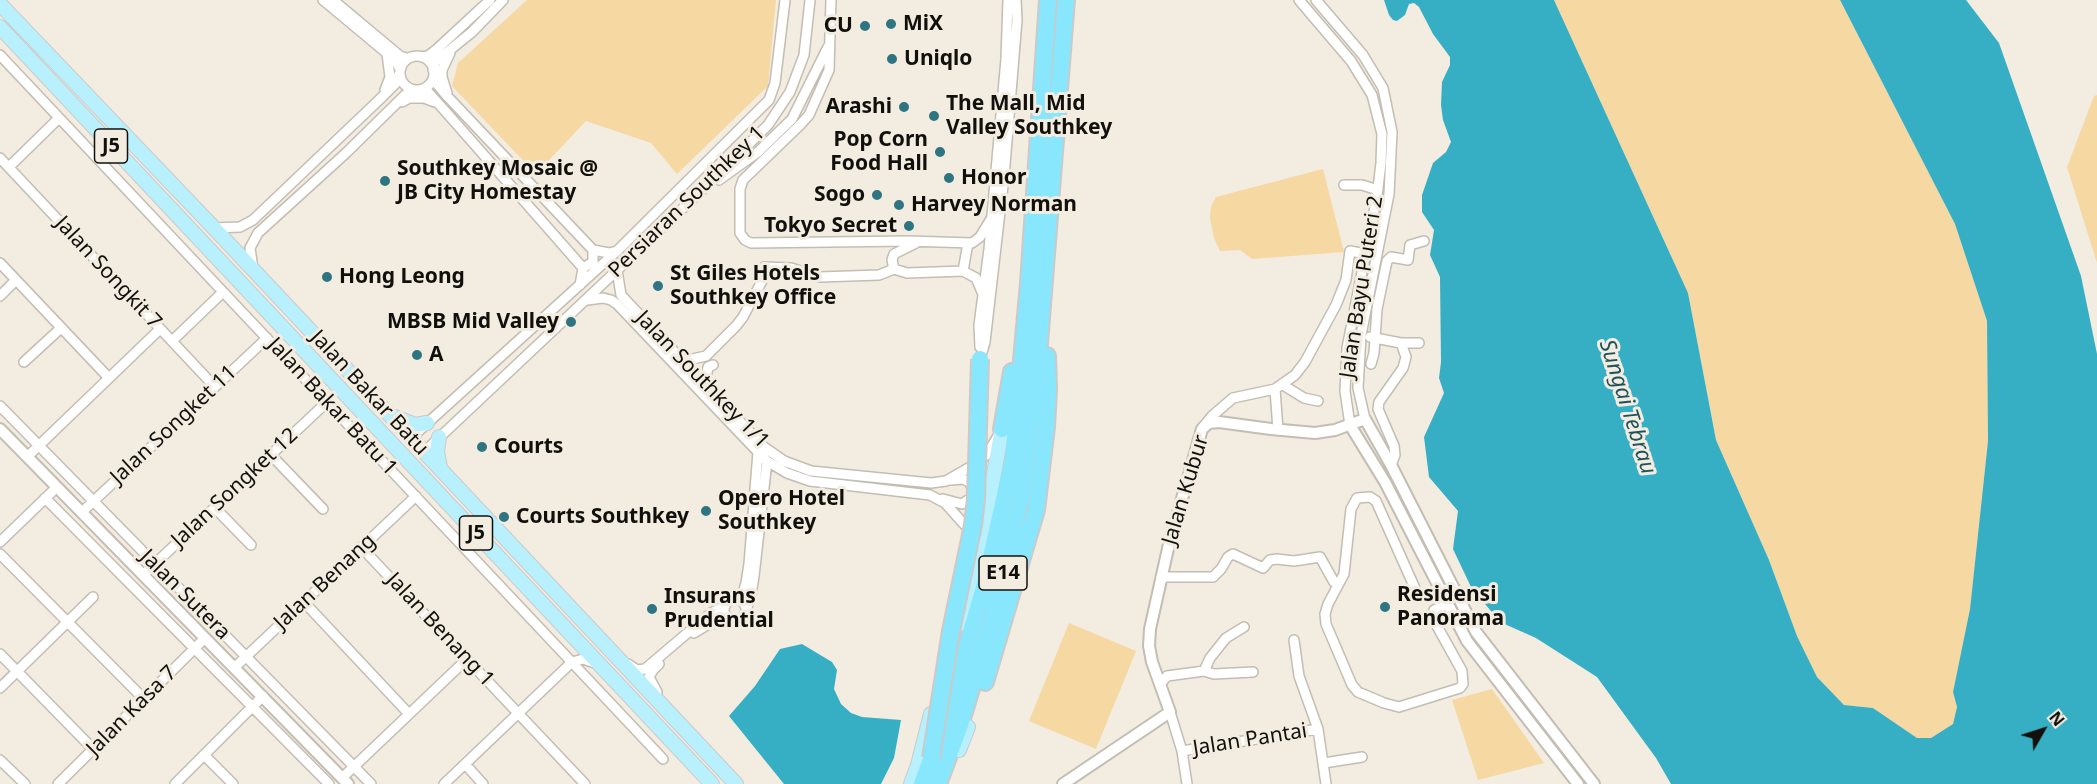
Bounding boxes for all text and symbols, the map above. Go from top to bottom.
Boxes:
place label: MiX [903,11,943,37]
place label: CU [824,13,853,39]
marker: MiX [884,17,898,31]
marker: CU [858,19,872,33]
place label: Uniqlo [904,46,972,72]
marker: Uniqlo [885,52,899,66]
place label: The Mall, Mid Valley Southkey [946,91,1112,141]
place label: Arashi [825,94,892,120]
marker: Arashi [897,100,911,114]
marker: The Mall, Mid Valley Southkey [927,109,941,123]
street label: Persiaran Southkey 1 [604,121,770,283]
place label: Pop Corn Food Hall [830,127,928,177]
road number: J5 [94,129,128,163]
marker: Pop Corn Food Hall [933,145,947,159]
place label: Southkey Mosaic @ JB City Homestay [397,156,598,206]
place label: Honor [961,165,1026,191]
marker: Honor [942,171,956,185]
marker: Southkey Mosaic @ JB City Homestay [378,174,392,188]
place label: Sogo [814,182,865,208]
marker: Sogo [870,188,884,202]
place label: Harvey Norman [911,192,1077,218]
street label: Jalan Bayu Puteri 2 [1335,194,1389,380]
marker: Harvey Norman [892,198,906,212]
street label: Jalan Songkit 7 [49,211,167,335]
place label: Tokyo Secret [764,213,897,239]
marker: Tokyo Secret [902,219,916,233]
place label: St Giles Hotels Southkey Office [670,261,836,311]
place label: Hong Leong [339,264,465,290]
marker: Hong Leong [320,270,334,284]
marker: St Giles Hotels Southkey Office [651,279,665,293]
street label: Jalan Southkey 1/1 [630,306,774,454]
place label: MBSB Mid Valley [387,309,559,335]
marker: MBSB Mid Valley [564,315,578,329]
street label: Jalan Bakar Batu [305,325,433,461]
street label: Jalan Bakar Batu 1 [262,333,402,481]
water label: Sungai Tebrau [1593,336,1661,478]
place label: A [429,342,444,368]
marker: A [410,348,424,362]
street label: Jalan Songket 11 [106,360,242,490]
street label: Jalan Songket 12 [167,423,303,553]
street label: Jalan Kubur [1157,432,1215,548]
place label: Courts [494,434,563,460]
marker: Courts [475,440,489,454]
place label: Opero Hotel Southkey [718,486,845,536]
place label: Courts Southkey [516,504,689,530]
marker: Opero Hotel Southkey [699,504,713,518]
marker: Courts Southkey [497,510,511,524]
road number: J5 [460,516,492,550]
street label: Jalan Benang [269,529,381,635]
street label: Jalan Sutera [135,545,235,645]
road number: E14 [979,556,1027,590]
street label: Jalan Benang 1 [381,568,499,692]
place label: Residensi Panorama [1397,582,1504,632]
place label: Insurans Prudential [664,584,774,634]
marker: Residensi Panorama [1378,600,1392,614]
marker: Insurans Prudential [645,602,659,616]
street label: Jalan Kasa 7 [82,661,182,761]
north arrow [2013,700,2073,760]
text: N [2044,707,2070,731]
street label: Jalan Pantai [1191,719,1309,761]

